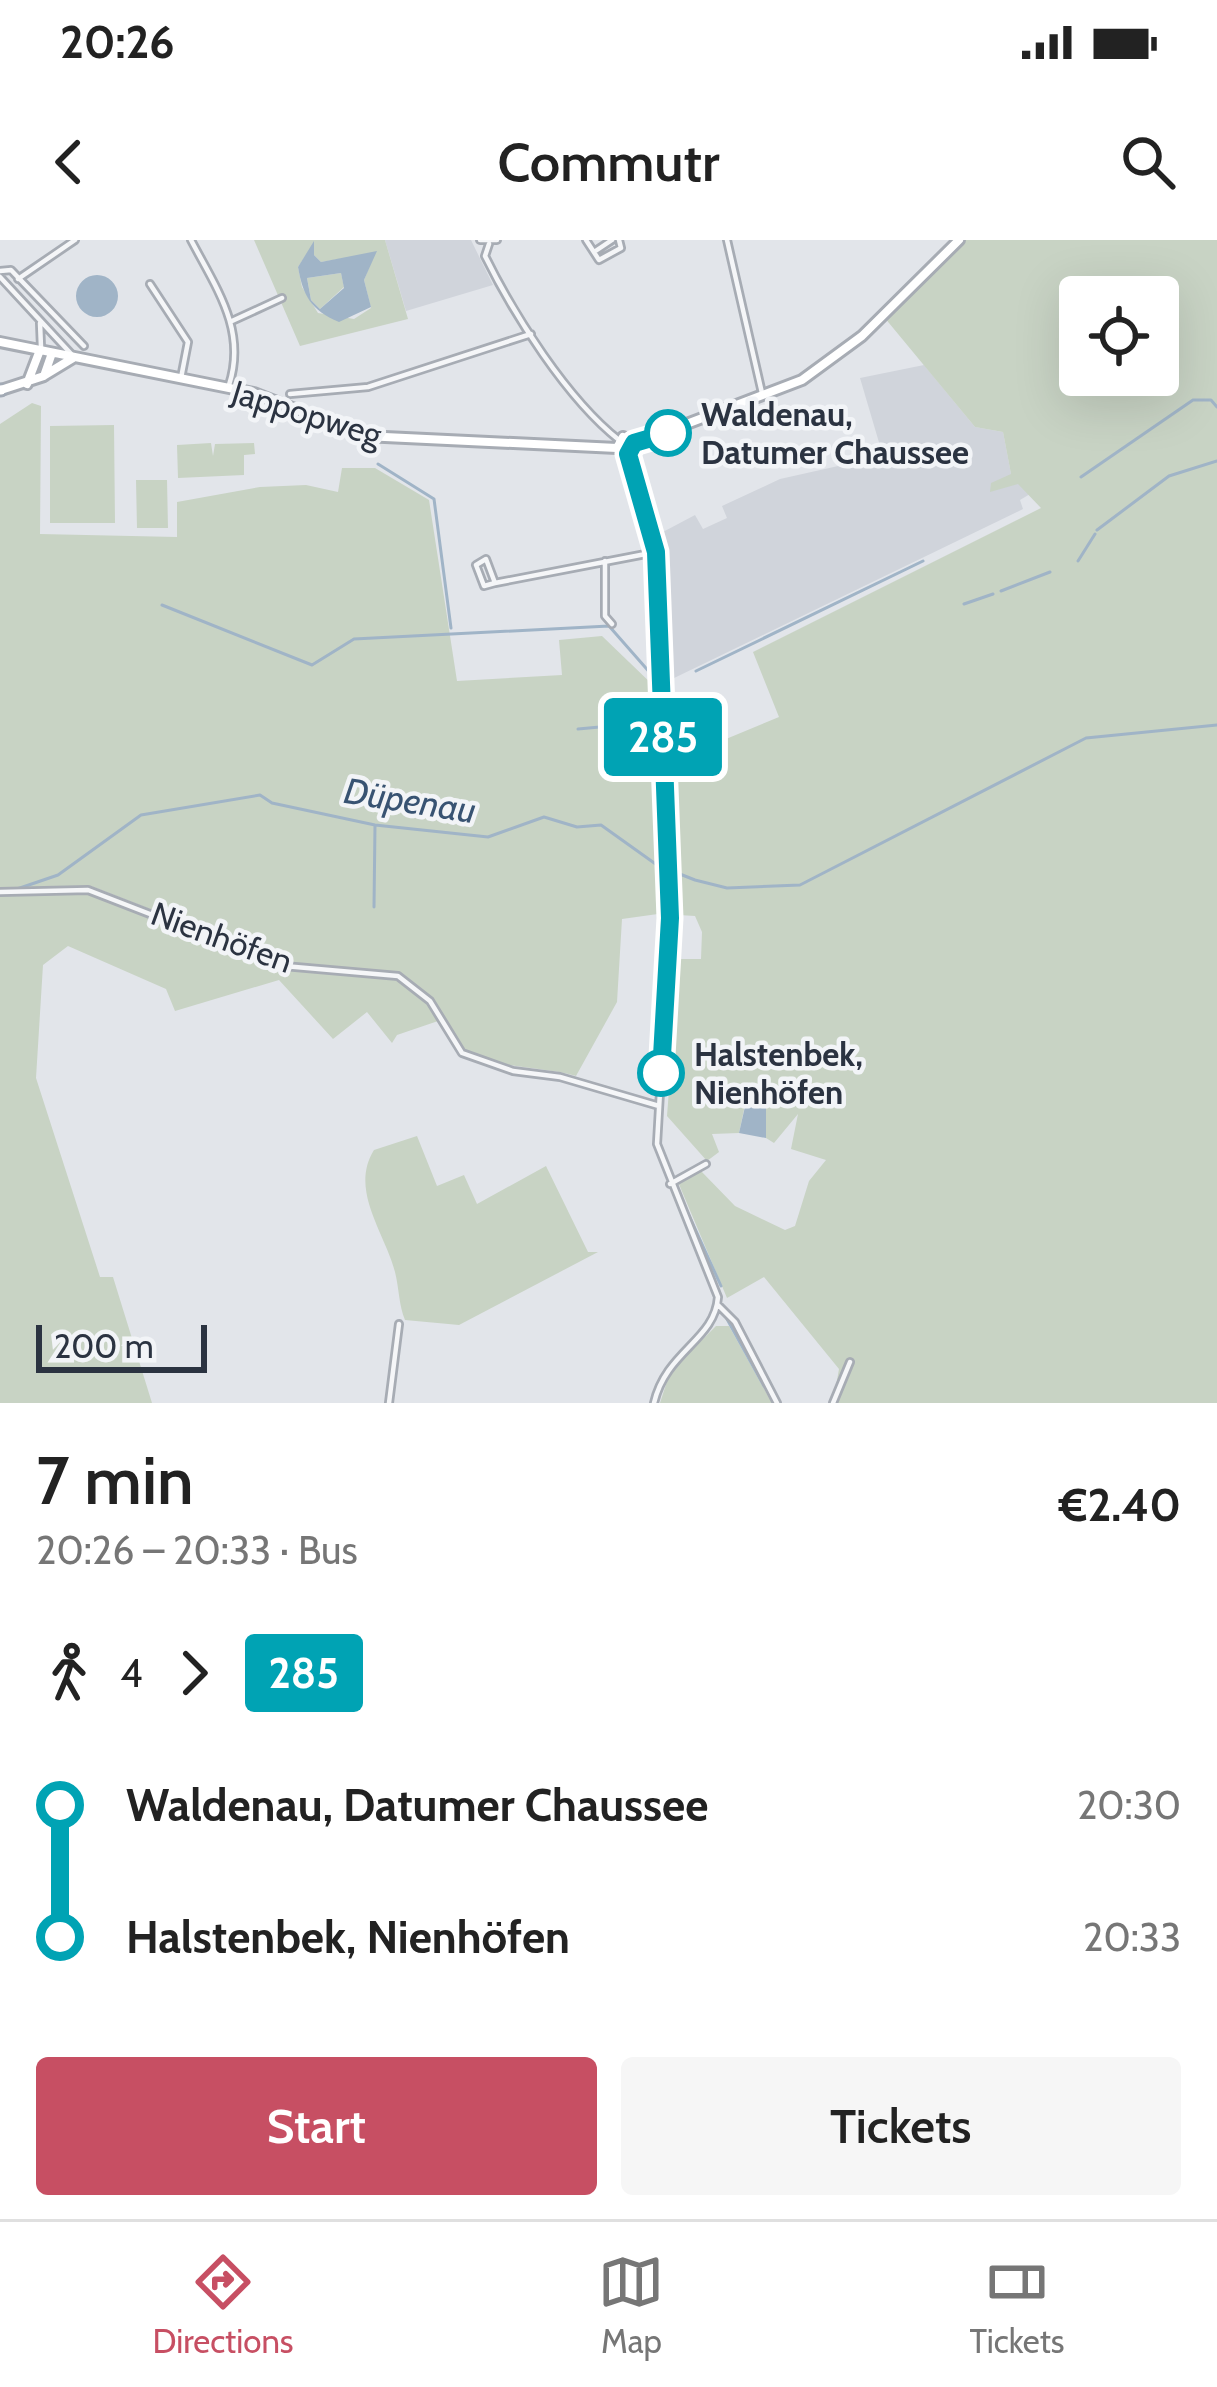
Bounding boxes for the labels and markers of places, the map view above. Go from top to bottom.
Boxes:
place label: Waldenau, Datumer Chaussee [701,394,969,472]
marker: Waldenau, Datumer Chaussee [646,411,690,455]
place label: Halstenbek, Nienhöfen [694,1034,863,1112]
marker: Halstenbek, Nienhöfen [639,1051,683,1095]

